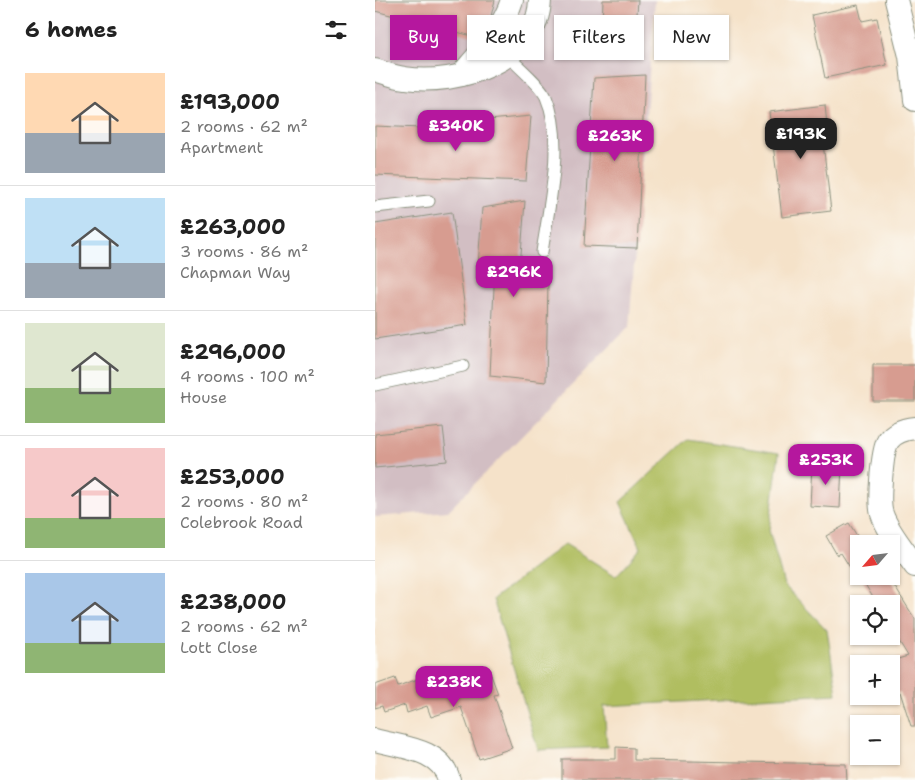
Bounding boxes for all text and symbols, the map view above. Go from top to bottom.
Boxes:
chip: Buy [390,15,457,60]
chip: Rent [467,15,544,60]
chip: Filters [554,15,644,60]
chip: New [654,15,729,60]
text: 6 homes [25,16,117,44]
icon: filters [322,16,350,44]
text: £193,000 [180,88,280,116]
icon: home [65,93,125,153]
pin: £340K [421,110,491,152]
text: £340K [428,115,484,136]
text: 2 rooms · 62 m² [180,116,308,137]
pin: £193K [766,118,836,160]
pin: £263K [580,120,650,162]
text: £193K [776,123,826,144]
text: £263K [588,125,642,146]
text: Apartment [180,137,263,158]
text: £263,000 [180,213,286,241]
icon: home [65,218,125,278]
text: 3 rooms · 86 m² [180,241,308,262]
pin: £296K [479,256,549,298]
text: £296K [487,261,541,282]
text: Chapman Way [180,262,291,283]
text: £296,000 [180,338,286,366]
icon: home [65,343,125,403]
text: 4 rooms · 100 m² [180,366,315,387]
text: House [180,387,227,408]
pin: £253K [791,444,861,486]
text: £253K [799,449,853,470]
text: £253,000 [180,463,285,491]
icon: home [65,468,125,528]
text: 2 rooms · 80 m² [180,491,308,512]
text: Colebrook Road [180,512,303,533]
north arrow [850,535,900,585]
map controls [850,535,900,765]
text: £238,000 [180,588,286,616]
icon: home [65,593,125,653]
button: locate [850,595,900,645]
text: 2 rooms · 62 m² [180,616,308,637]
text: Lott Close [180,637,258,658]
button: + [850,655,900,705]
pin: £238K [419,666,489,708]
text: £238K [426,671,482,692]
button: − [850,715,900,765]

